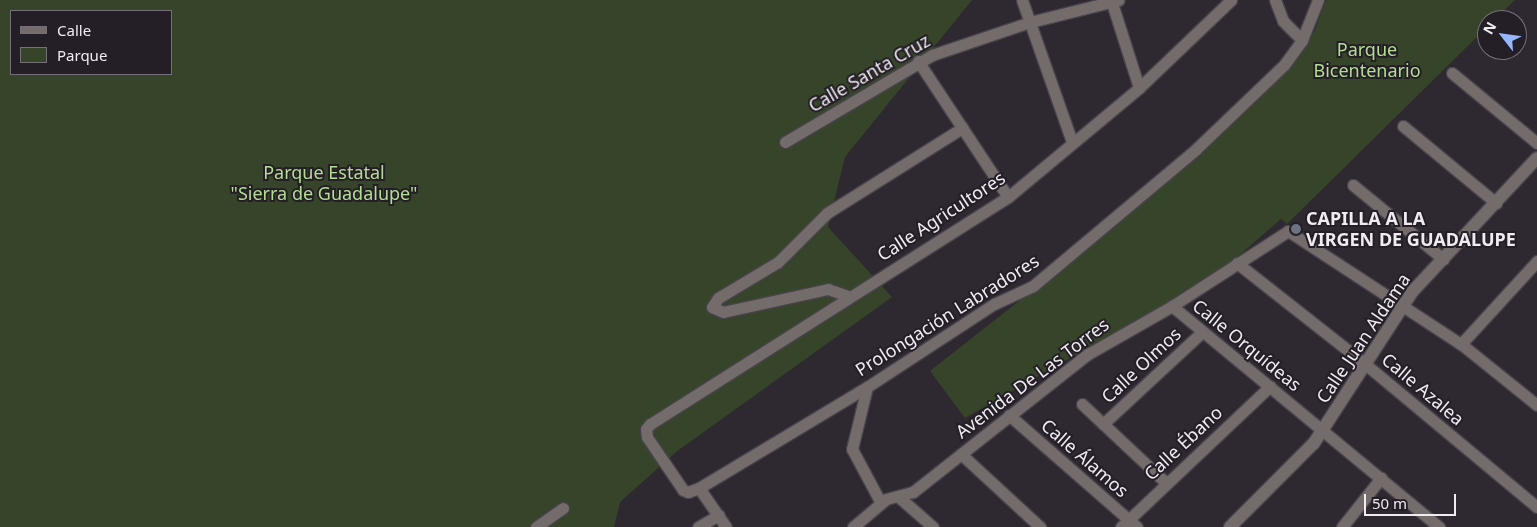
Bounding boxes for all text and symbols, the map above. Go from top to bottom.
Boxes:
legend [10,10,172,75]
north arrow [1477,10,1527,60]
text: N [1478,18,1501,37]
text: Calle [57,20,91,40]
street label: Calle Santa Cruz [805,30,933,116]
park label: Parque Bicentenario [1313,39,1421,82]
text: Parque [57,45,107,65]
park label: Parque Estatal "Sierra de Guadalupe" [231,162,417,204]
street label: Calle Agricultores [873,167,1009,265]
place label: CAPILLA A LA VIRGEN DE GUADALUPE [1306,208,1516,250]
marker: CAPILLA A LA VIRGEN DE GUADALUPE [1290,223,1302,235]
street label: Prolongación Labradores [851,250,1043,380]
street label: Calle Juan Aldama [1312,269,1414,407]
street label: Calle Orquídeas [1188,295,1306,395]
street label: Avenida De Las Torres [951,313,1113,443]
street label: Calle Olmos [1097,323,1185,407]
street label: Calle Azalea [1378,348,1468,430]
street label: Calle Ébano [1140,401,1226,485]
street label: Calle Álamos [1037,414,1133,502]
scale bar [1367,484,1460,516]
text: 50 m [1372,493,1407,513]

